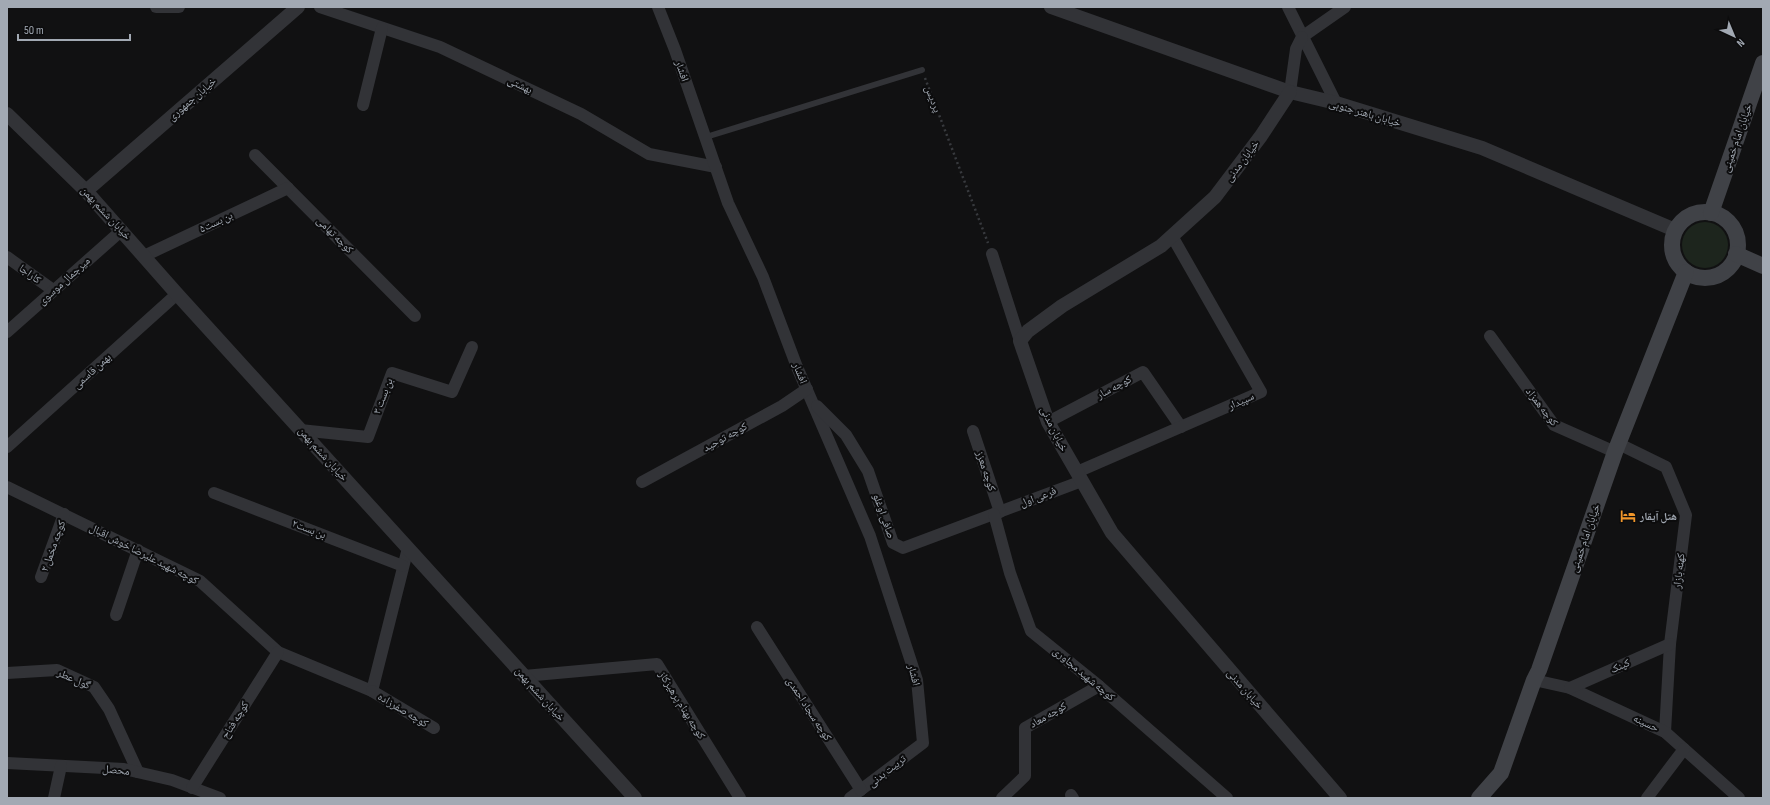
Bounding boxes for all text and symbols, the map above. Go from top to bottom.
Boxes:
scale bar [18,16,130,42]
north arrow [1714,16,1754,56]
text: 50 m [24,23,44,38]
text: N [1734,36,1747,50]
street label: افشار [672,58,692,83]
street label: بهشتی [505,74,535,96]
street label: خیابان جمهوری [165,75,219,123]
street label: پردیس [922,84,944,115]
street label: خیابان باهنر جنوبی [1327,96,1403,130]
street label: خیابان امام خمینی [1719,102,1755,174]
street label: خیابان مدنی [1222,138,1262,184]
street label: خیابان ششم بهمن [77,184,134,243]
street label: بن بست۵ [197,209,235,235]
street label: کوچه تهامی [314,214,356,256]
street label: میرجمال موسوی [35,254,93,308]
street label: کاراجا [16,262,44,287]
street label: بهمن قاسمی [70,351,114,391]
street label: افشار [790,360,810,385]
street label: کوچه سار [1093,372,1134,402]
street label: بن بست ۳ [370,376,396,416]
street label: کوچه همزاد [1523,385,1561,429]
street label: سپیدار [1225,390,1256,413]
street label: خیابان مدنی [1038,404,1070,454]
street label: کوچه توحید [701,419,750,454]
street label: خیابان ششم بهمن [295,424,351,484]
street label: کوچه معزز [973,448,999,493]
street label: فرعی اول [1018,484,1059,510]
street label: صافی اوغلو [870,492,898,540]
street label: خیابان امام خمینی [1567,502,1603,574]
hotel icon: هتل آیقار [1619,507,1637,525]
place label: هتل آیقار [1639,510,1677,524]
street label: بن بست۲ [290,517,328,541]
street label: کوچه مخمل ۲ [38,518,68,573]
street label: کوچه شهید علیرضا خوش اقبال [87,521,201,587]
street label: کهنه بازار [1670,552,1688,590]
street label: کوچه شهید مجاوری [1050,644,1118,704]
street label: کپنک [1608,656,1632,676]
street label: افشار [905,662,923,687]
street label: خیابان ششم بهمن [512,664,568,724]
street label: گول عطر [54,666,93,692]
street label: خیابان مدنی [1224,666,1266,712]
street label: کوچه بهنام پرهیزکاز [655,668,708,742]
street label: کوچه سجاد احمدی [784,675,835,744]
street label: کوچه صفرزاده [375,690,431,730]
street label: کوچه فتاح [218,698,252,741]
street label: کوچه معاد [1027,699,1069,731]
street label: حسینه [1631,712,1661,734]
street label: تربیت بدنی [865,752,909,790]
street label: محصل [102,762,130,778]

